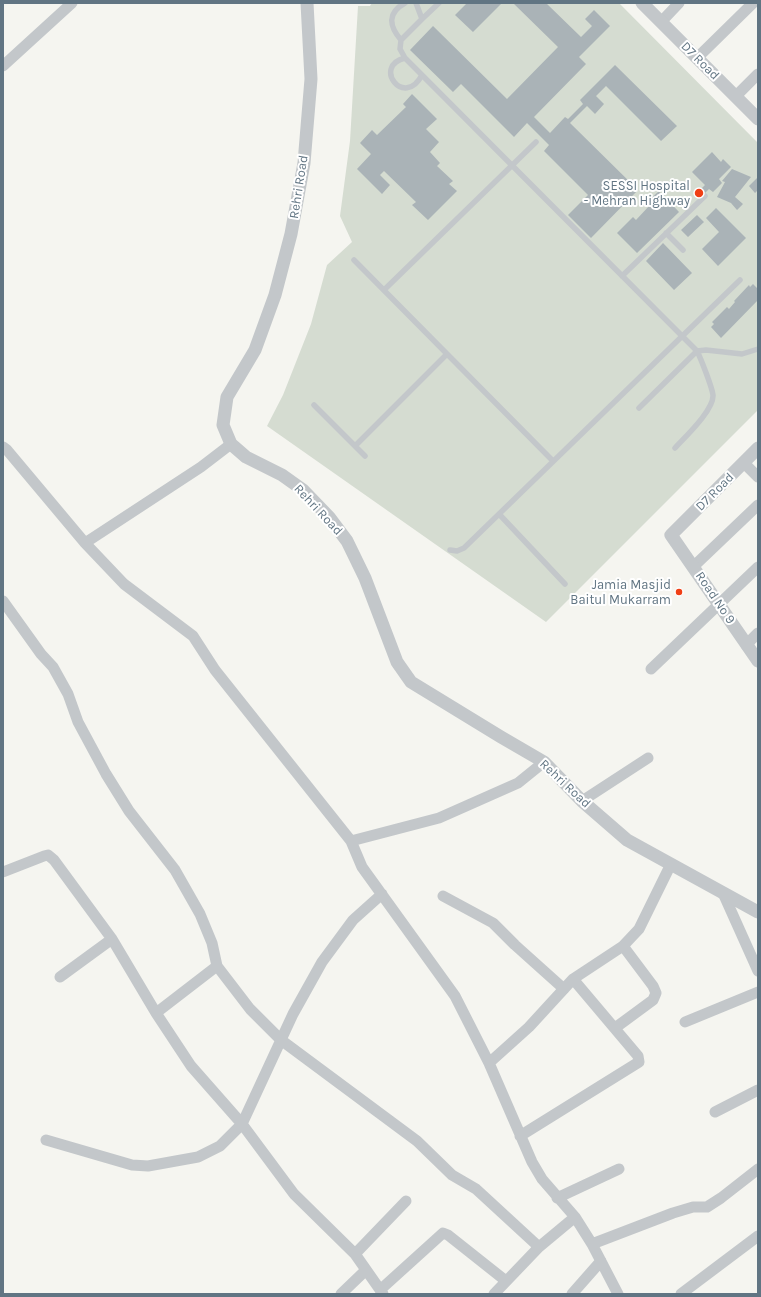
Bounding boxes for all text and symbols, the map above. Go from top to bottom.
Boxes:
street label: D7 Road [678,39,722,83]
street label: Rehri Road [286,154,312,220]
place label: SESSI Hospital - Mehran Highway [584,178,690,209]
marker: SESSI Hospital - Mehran Highway [693,187,705,199]
street label: D7 Road [693,470,737,514]
street label: Rehri Road [290,481,346,539]
street label: Road No 9 [692,569,738,627]
place label: Jamia Masjid Baitul Mukarram [570,577,671,608]
marker: Jamia Masjid Baitul Mukarram [674,587,684,597]
street label: Rehri Road [536,756,594,812]

